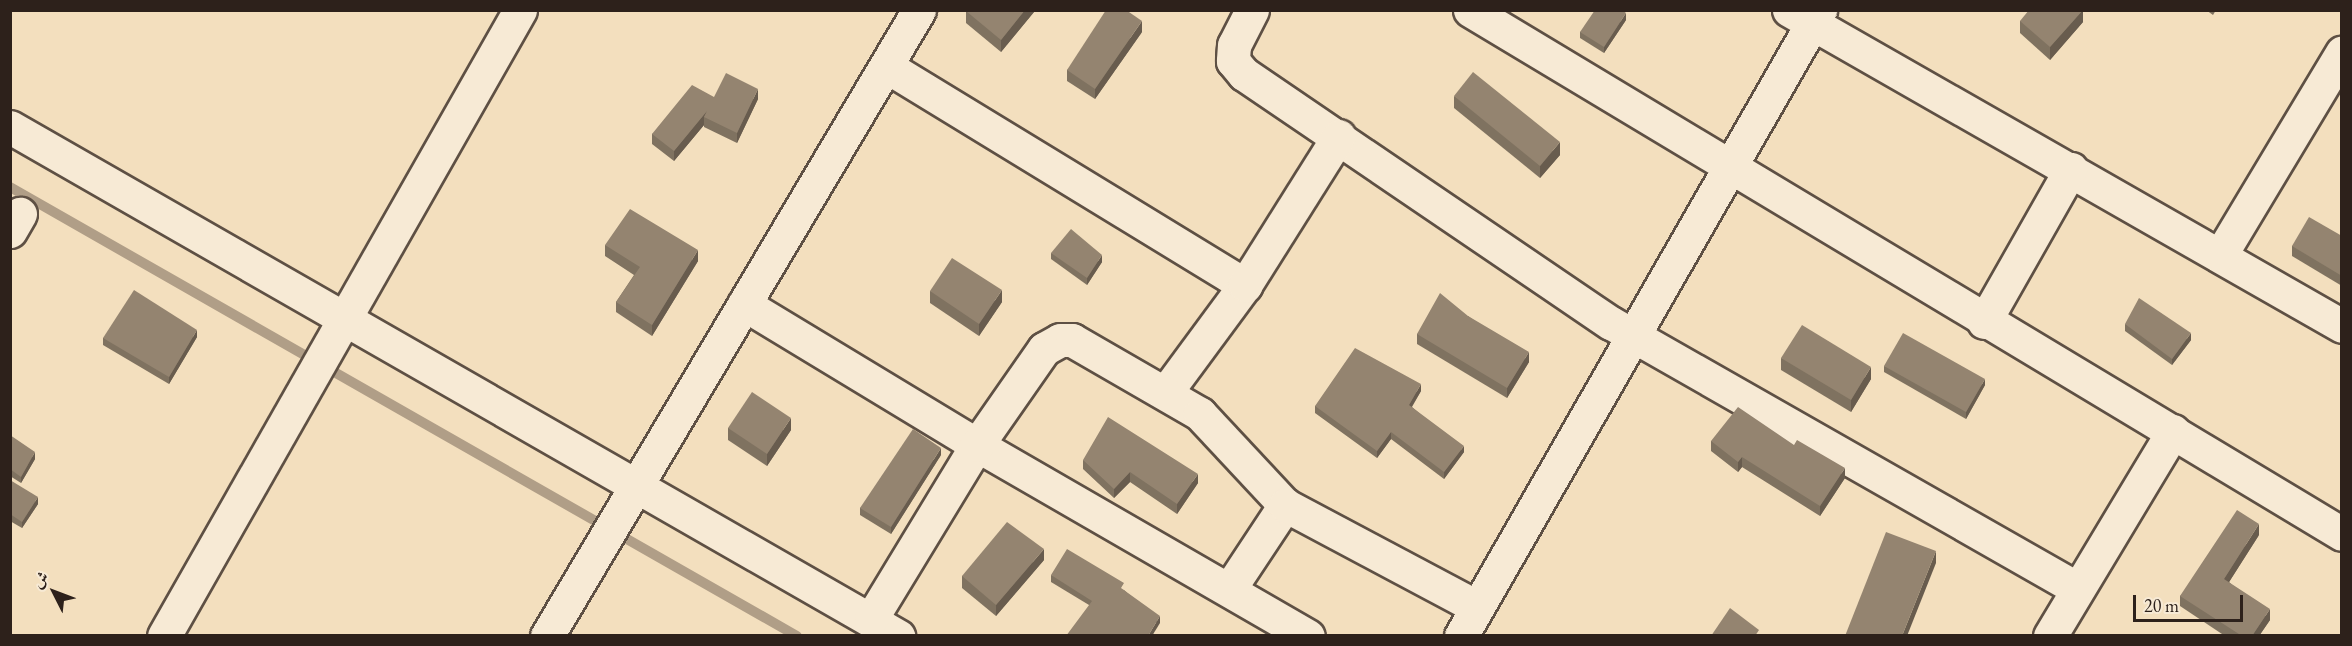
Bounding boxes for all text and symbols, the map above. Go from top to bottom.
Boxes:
north arrow [24,562,84,622]
text: ش [27,567,53,593]
scale bar [2136,583,2246,621]
text: 20 m [2144,594,2179,617]

